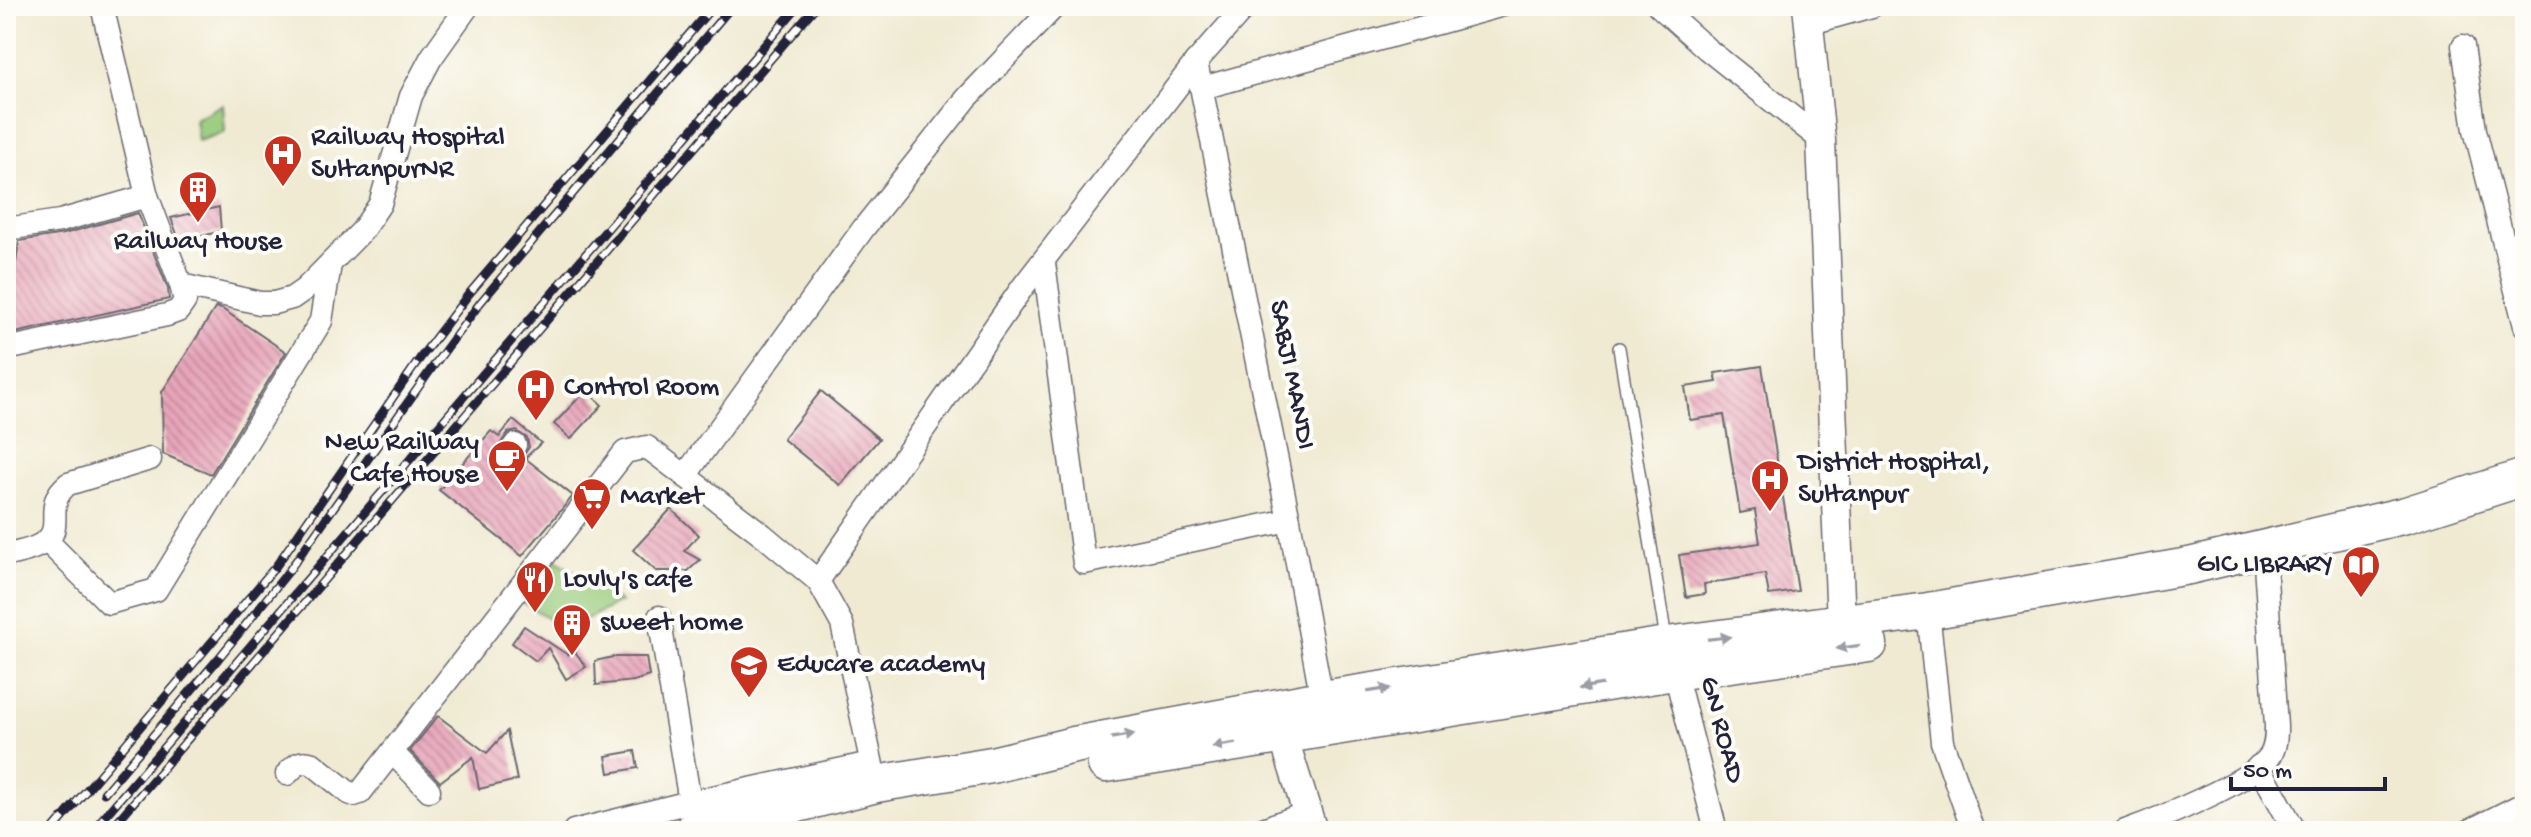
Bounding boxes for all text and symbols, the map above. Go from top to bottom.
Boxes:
place label: Railway Hospital SultanpurNR [311,122,505,187]
hospital icon: Railway Hospital SultanpurNR [262,133,304,188]
building icon: Railway House [177,169,219,224]
place label: Railway House [114,226,283,259]
street label: SABJI MANDI [1260,298,1322,452]
hospital icon: Control Room [515,367,557,422]
place label: Control Room [564,372,719,405]
place label: New Railway Cafe House [324,427,480,492]
cafe icon: New Railway Cafe House [486,438,528,493]
place label: District Hospital, Sultanpur [1796,447,1990,512]
hospital icon: District Hospital, Sultanpur [1749,458,1791,513]
supermarket icon: Market [571,476,613,531]
place label: Market [620,481,706,514]
library icon: GIC LIBRARY [2340,544,2382,599]
place label: GIC LIBRARY [2197,549,2333,582]
restaurant icon: Lovly's cafe [514,559,556,614]
place label: Lovly's cafe [563,564,693,597]
building icon: sweet home [551,602,593,657]
place label: sweet home [600,607,743,640]
one-way arrow [1707,632,1732,645]
one-way arrow [1835,641,1860,654]
school or university icon: Educare academy [728,644,770,699]
place label: Educare academy [777,649,985,682]
street label: GN ROAD [1691,673,1751,788]
one-way arrow [1578,680,1603,692]
one-way arrow [1367,684,1392,696]
one-way arrow [1111,730,1136,742]
one-way arrow [1211,739,1236,752]
scale bar [2231,741,2385,791]
text: 50 m [2243,758,2292,787]

